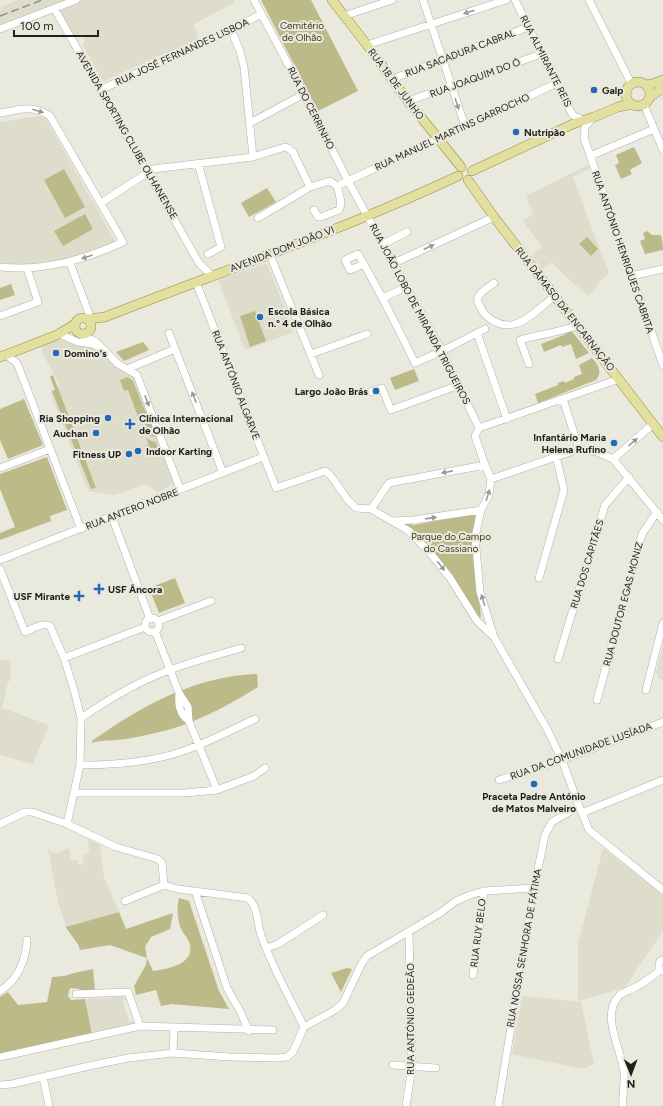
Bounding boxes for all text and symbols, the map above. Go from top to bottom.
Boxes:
one-way arrow [463,9,475,15]
scale bar [14,12,98,38]
street label: RUA ALMIRANTE REIS [517,13,575,109]
street label: RUA JOSÉ FERNANDES LISBOA [113,15,251,89]
text: 100 m [20,19,54,33]
park label: Cemitério de Olhão [280,19,324,44]
street label: RUA SACADURA CABRAL [403,26,518,80]
street label: RUA 18 DE JUNHO [365,46,427,122]
street label: AVENIDA SPORTING CLUBE OLHANENSE [73,48,181,222]
street label: RUA JOAQUIM DO Ó [428,55,522,100]
street label: RUA DO CERRINHO [285,64,338,152]
place label: Galp [602,84,623,97]
marker: Galp [589,85,599,95]
street label: RUA MANUEL MARTINS GARROCHO [373,90,532,174]
one-way arrow [455,98,461,110]
one-way arrow [33,108,45,114]
place label: Nutripão [524,126,565,139]
marker: Nutripão [511,127,521,137]
street label: RUA ANTÓNIO HENRIQUES CABRITA [589,169,657,335]
street label: RUA JOÃO LOBO DE MIRANDA TRIGUEIROS [367,221,473,407]
street label: AVENIDA DOM JOÃO VI [228,223,336,275]
one-way arrow [424,244,435,250]
street label: RUA DÂMASO DA ENCARNAÇÃO [512,244,618,374]
one-way arrow [81,254,93,260]
place label: Escola Básica n.º 4 de Olhão [268,305,332,330]
marker: Escola Básica n.º 4 de Olhão [255,312,265,322]
street label: RUA ANTÓNIO ALGARVE [209,328,263,442]
place label: Domino's [64,347,107,360]
marker: Domino's [51,348,61,358]
place label: Largo João Brás [295,385,368,398]
marker: Largo João Brás [371,386,381,396]
one-way arrow [190,391,196,403]
one-way arrow [144,396,150,408]
place label: Ria Shopping [39,412,100,425]
place label: Clínica Internacional de Olhão [139,412,233,437]
marker: Ria Shopping [103,413,113,423]
marker: Clínica Internacional de Olhão [124,418,136,430]
place label: Auchan [53,427,88,440]
marker: Auchan [91,428,101,438]
place label: Infantário Maria Helena Rufino [533,431,606,456]
one-way arrow [628,437,639,446]
marker: Infantário Maria Helena Rufino [609,438,619,448]
place label: Indoor Karting [146,445,212,458]
marker: Indoor Karting [133,446,143,456]
place label: Fitness UP [73,448,121,461]
marker: Fitness UP [124,449,134,459]
one-way arrow [440,469,453,475]
street label: RUA ANTERO NOBRE [84,485,181,533]
one-way arrow [485,489,491,501]
one-way arrow [425,515,437,521]
street label: RUA DOS CAPITÃES [567,518,607,610]
park label: Parque do Campo do Cassiano [411,530,491,555]
street label: RUA DOUTOR EGAS MONIZ [600,540,646,668]
one-way arrow [437,561,445,572]
marker: USF Âncora [93,583,105,595]
place label: USF Âncora [108,583,162,596]
place label: USF Mirante [14,590,70,603]
marker: USF Mirante [73,590,85,602]
one-way arrow [480,594,486,606]
street label: RUA DA COMUNIDADE LUSÍADA [508,719,654,783]
marker: Praceta Padre António de Matos Malveiro [529,779,539,789]
place label: Praceta Padre António de Matos Malveiro [482,790,586,815]
street label: RUA NOSSA SENHORA DE FÁTIMA [504,867,544,1028]
street label: RUA RUY BELO [467,898,489,968]
street label: RUA ANTÓNIO GEDEÃO [404,963,417,1075]
north arrow [611,1054,651,1094]
text: N [627,1077,636,1090]

